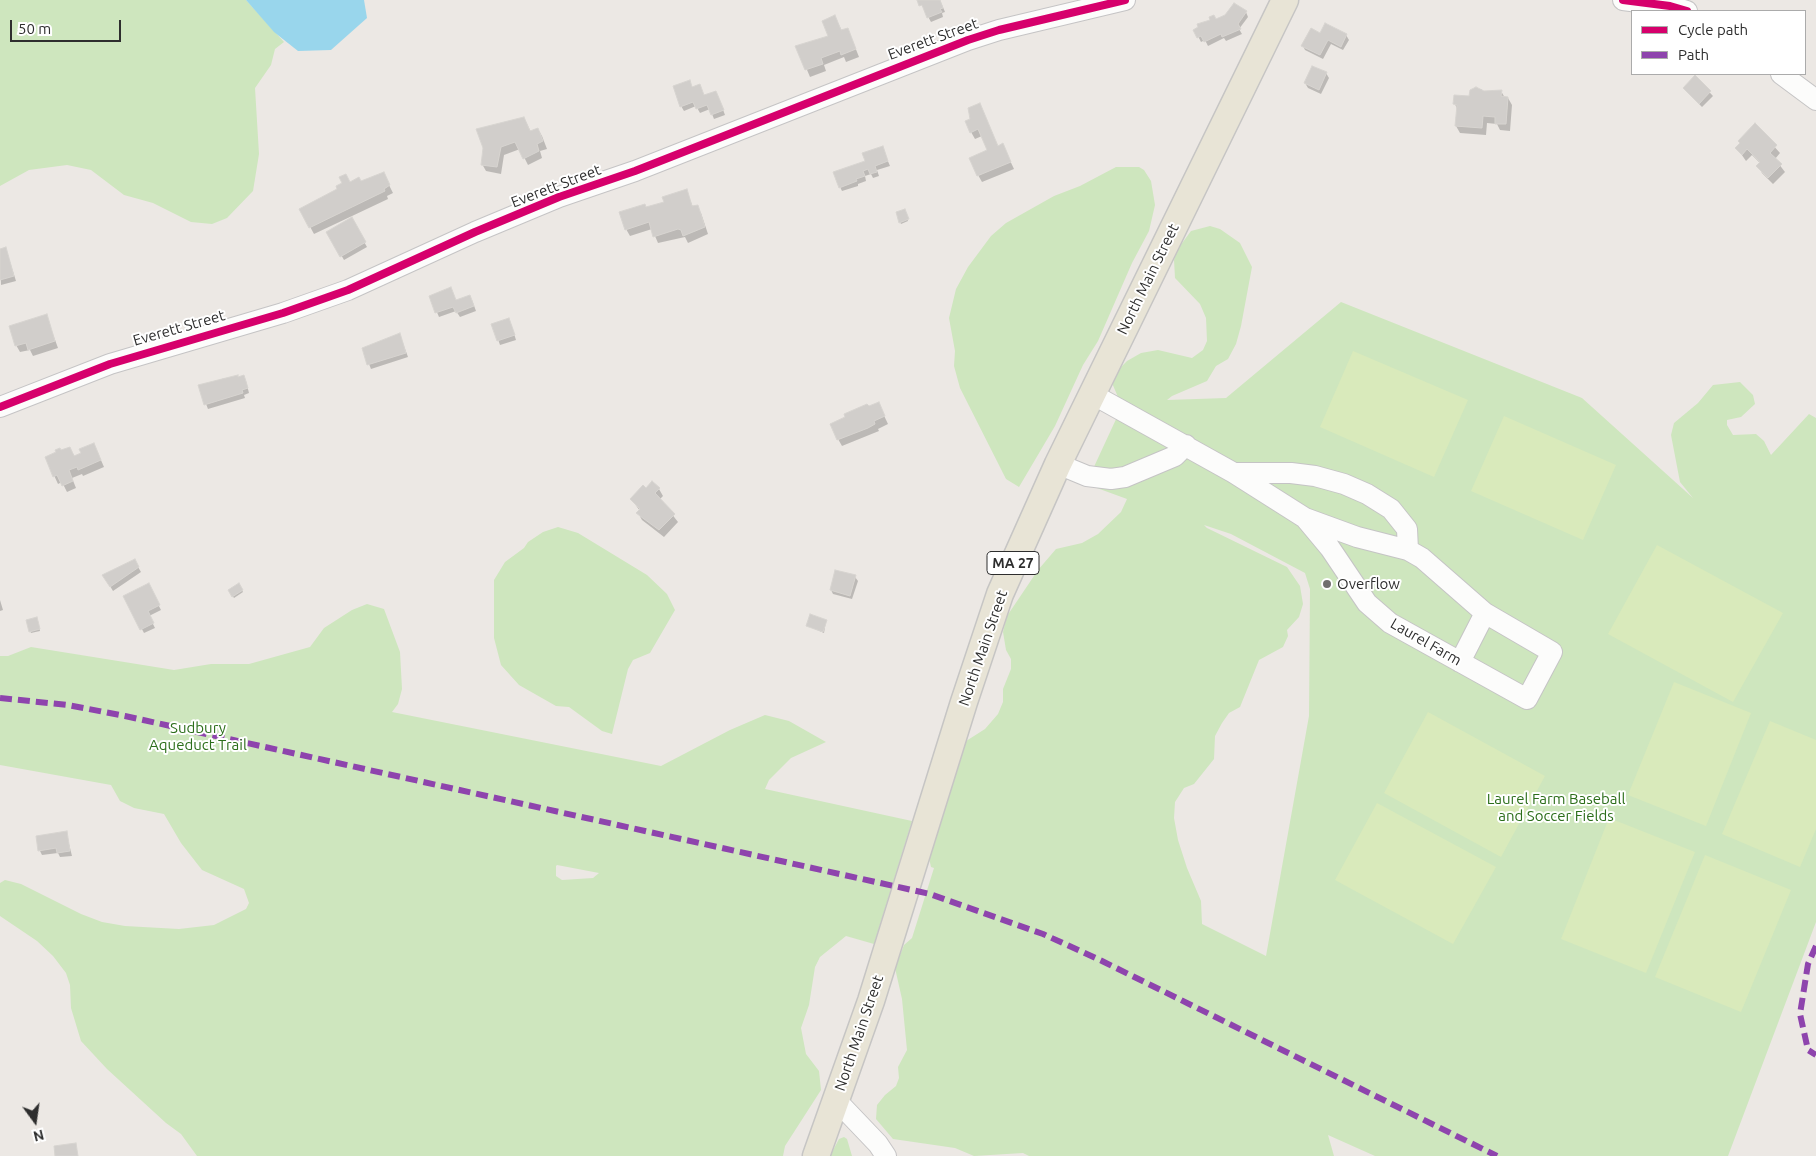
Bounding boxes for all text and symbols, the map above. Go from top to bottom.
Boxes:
scale bar [12,10,124,42]
legend [1631,10,1806,75]
street label: Everett Street [885,14,981,64]
text: 50 m [18,20,51,37]
text: Cycle path [1678,21,1748,38]
text: Path [1678,46,1709,63]
street label: Everett Street [508,161,604,211]
street label: North Main Street [1113,221,1183,337]
street label: Everett Street [131,306,227,350]
road number: MA 27 [987,552,1039,574]
place label: Overflow [1337,575,1400,593]
marker: Overflow [1321,578,1333,590]
street label: North Main Street [955,588,1011,708]
street label: Laurel Farm [1387,614,1465,670]
park label: Sudbury Aqueduct Trail [149,719,247,754]
park label: Laurel Farm Baseball and Soccer Fields [1487,790,1625,825]
street label: North Main Street [831,973,887,1093]
north arrow [10,1096,60,1146]
text: N [32,1127,46,1145]

